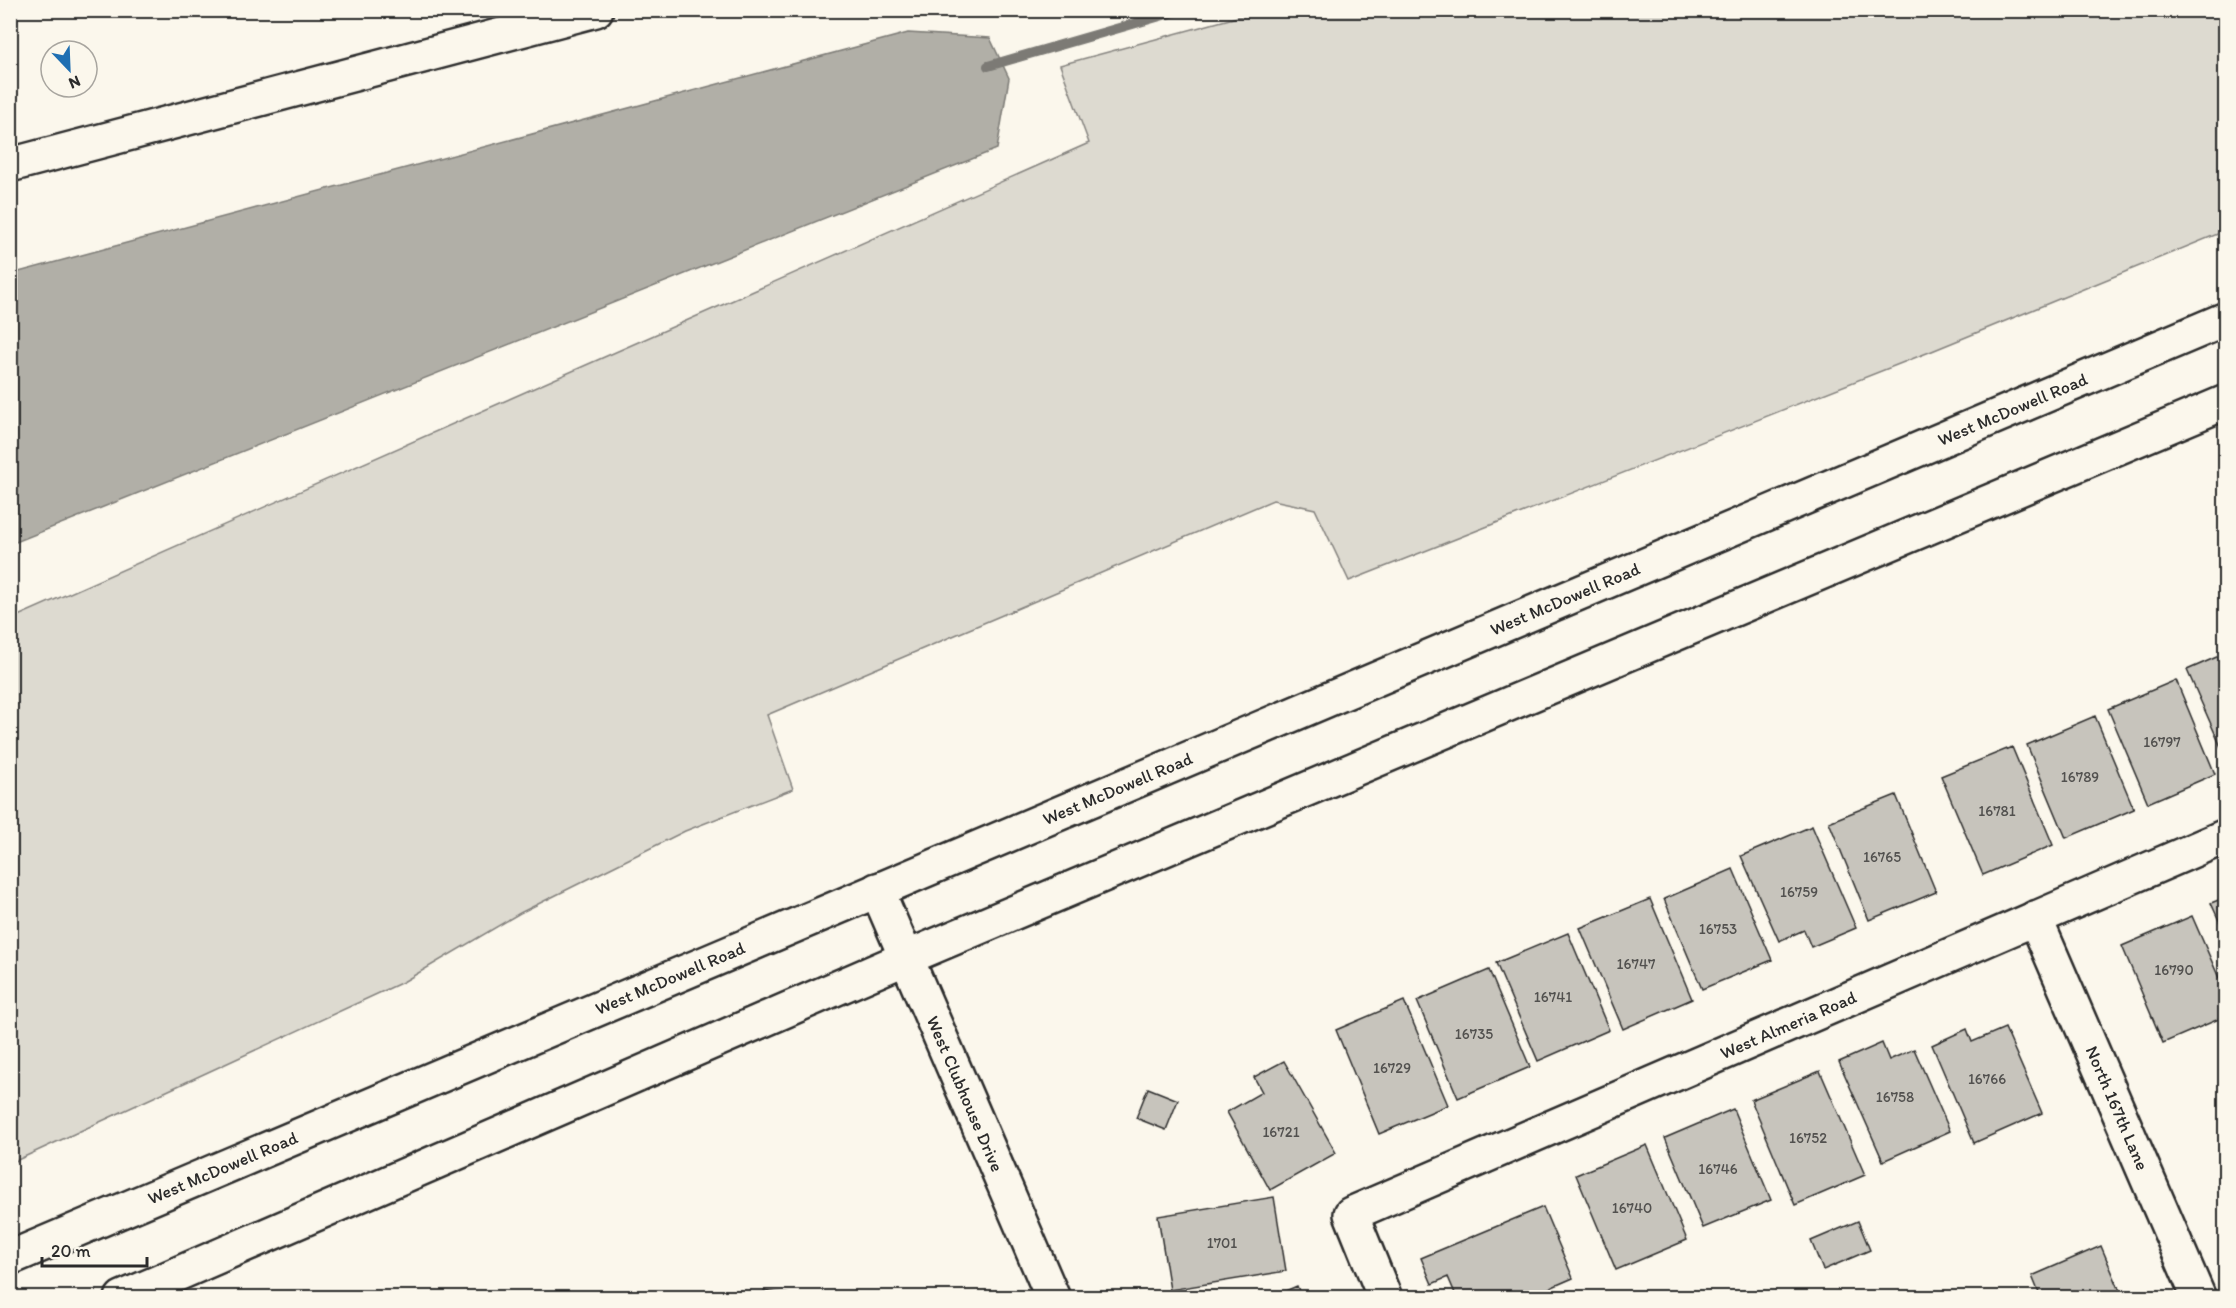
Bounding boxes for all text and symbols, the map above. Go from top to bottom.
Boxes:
north arrow [39,39,99,99]
text: N [66,71,83,93]
street label: West McDowell Road [1934,368,2091,451]
street label: West McDowell Road [1487,558,1644,641]
house number: 16797 [2143,733,2181,751]
street label: West McDowell Road [1039,747,1196,830]
house number: 16789 [2061,768,2099,786]
house number: 16781 [1978,802,2016,820]
house number: 16765 [1863,848,1901,866]
house number: 16759 [1780,883,1818,901]
house number: 16753 [1699,920,1737,938]
street label: West McDowell Road [592,937,749,1020]
house number: 16747 [1617,955,1656,973]
house number: 16790 [2154,961,2194,979]
street label: West Almeria Road [1717,986,1860,1064]
house number: 16741 [1534,988,1572,1006]
street label: West Clubhouse Drive [922,1012,1008,1175]
house number: 16735 [1455,1025,1493,1043]
street label: North 167th Lane [2081,1043,2153,1173]
house number: 16729 [1373,1059,1411,1077]
house number: 16766 [1968,1070,2006,1088]
house number: 16758 [1876,1088,1914,1106]
house number: 16721 [1262,1123,1300,1141]
street label: West McDowell Road [144,1126,301,1209]
house number: 16752 [1789,1129,1827,1147]
house number: 16746 [1698,1160,1738,1178]
house number: 16740 [1612,1199,1652,1217]
scale bar [42,1230,147,1268]
house number: 1701 [1207,1234,1237,1252]
text: 20 m [51,1240,91,1262]

